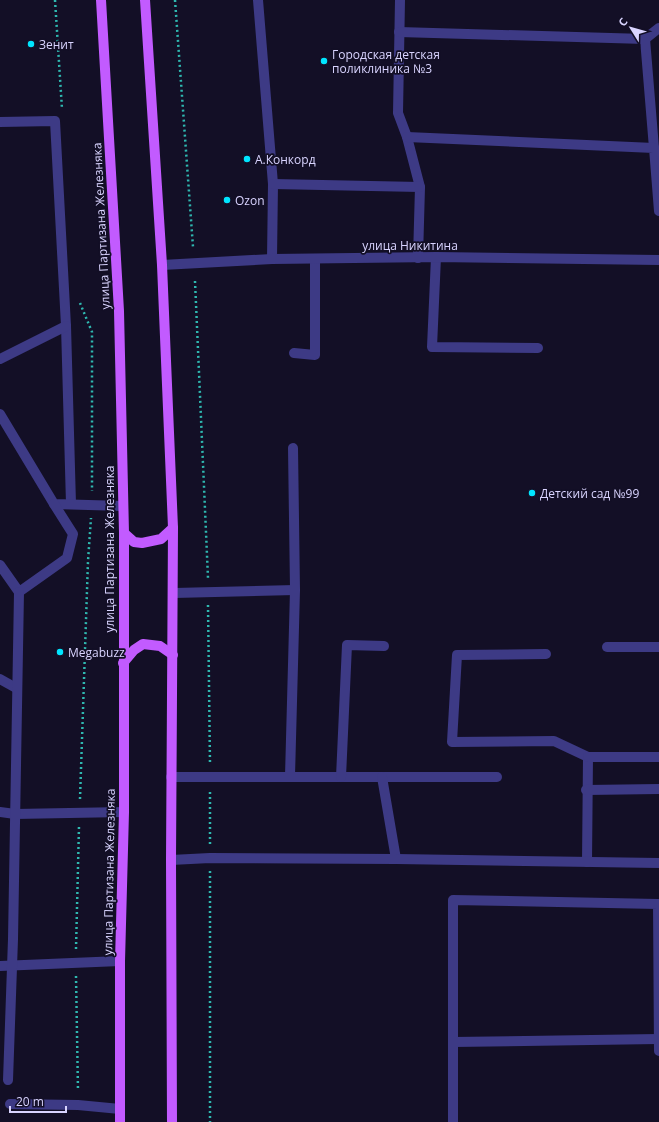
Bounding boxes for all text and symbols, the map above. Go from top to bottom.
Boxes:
north arrow [611,8,651,48]
text: С [615,14,631,29]
place label: Зенит [39,36,74,53]
marker: Зенит [26,39,36,49]
place label: Городская детская поликлиника №3 [332,46,440,77]
marker: Городская детская поликлиника №3 [319,56,329,66]
street label: улица Партизана Железняка [88,142,114,310]
place label: А.Конкорд [255,151,316,168]
marker: А.Конкорд [242,154,252,164]
place label: Ozon [235,192,265,209]
marker: Ozon [222,195,232,205]
street label: улица Никитина [362,237,458,254]
street label: улица Партизана Железняка [101,465,118,633]
place label: Детский сад №99 [540,485,639,502]
marker: Детский сад №99 [527,488,537,498]
place label: Megabuzz [68,644,125,661]
marker: Megabuzz [55,647,65,657]
street label: улица Партизана Железняка [99,788,119,956]
scale bar [10,1088,66,1114]
text: 20 m [16,1093,44,1110]

